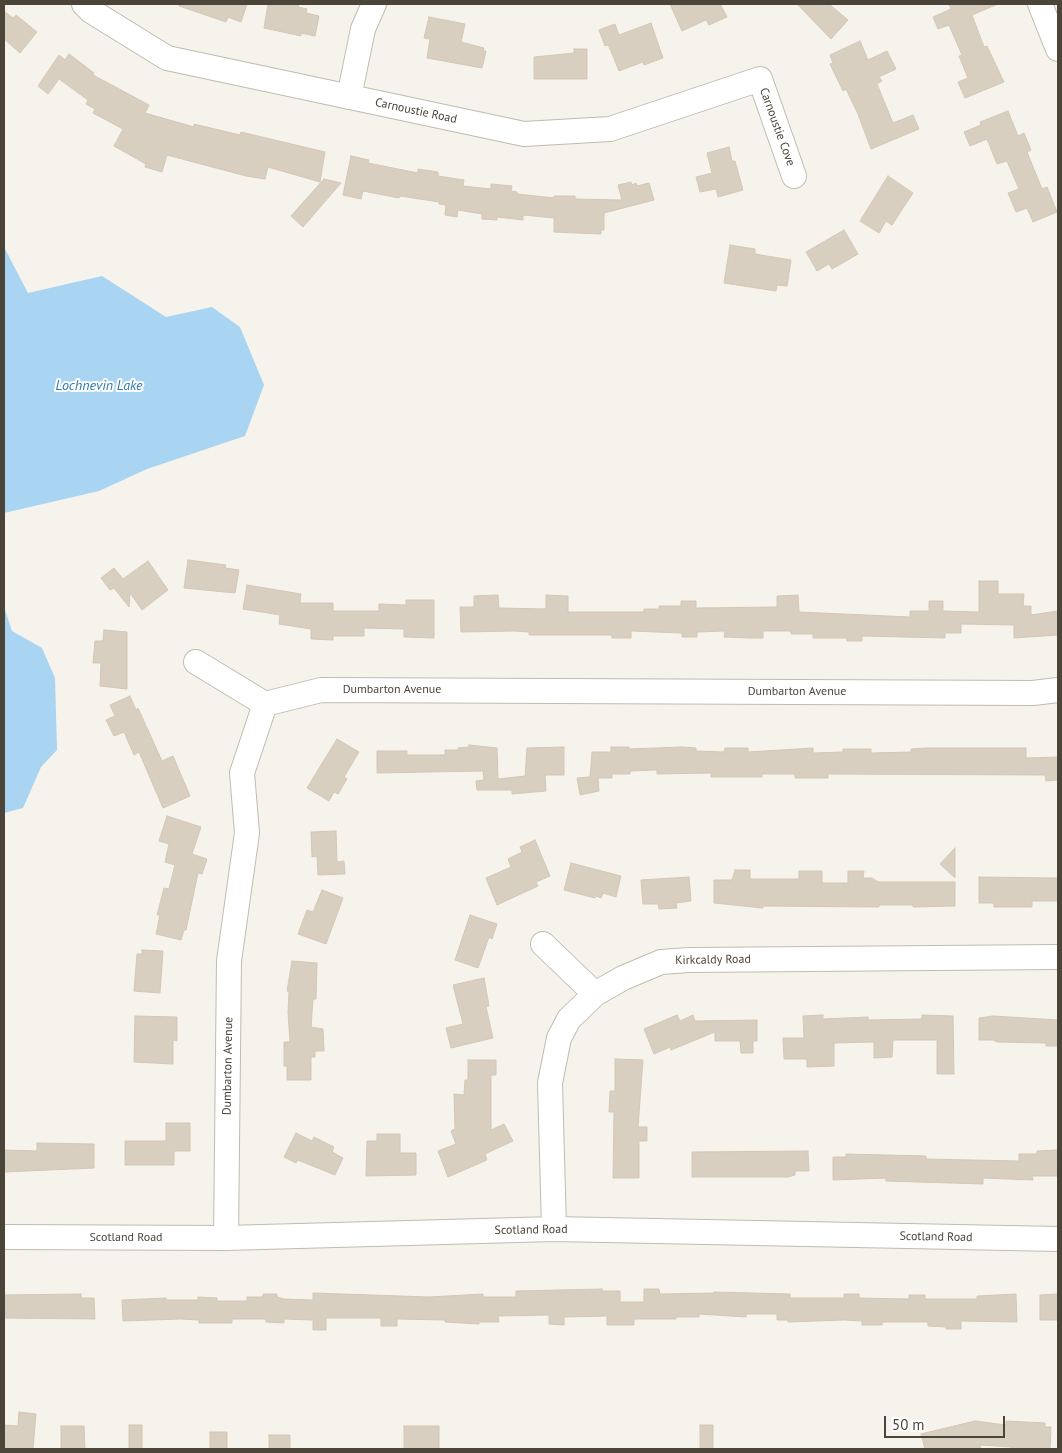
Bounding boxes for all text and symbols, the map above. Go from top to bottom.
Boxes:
street label: Carnoustie Cove [756,86,798,168]
street label: Carnoustie Road [374,95,458,127]
water label: Lochnevin Lake [55,378,143,394]
street label: Dumbarton Avenue [343,683,441,697]
street label: Dumbarton Avenue [748,685,846,699]
street label: Kirkcaldy Road [675,952,751,968]
street label: Dumbarton Avenue [220,1017,236,1115]
street label: Scotland Road [494,1222,568,1238]
street label: Scotland Road [899,1229,973,1245]
street label: Scotland Road [89,1231,163,1245]
scale bar [887,1406,1008,1438]
text: 50 m [892,1415,925,1434]

